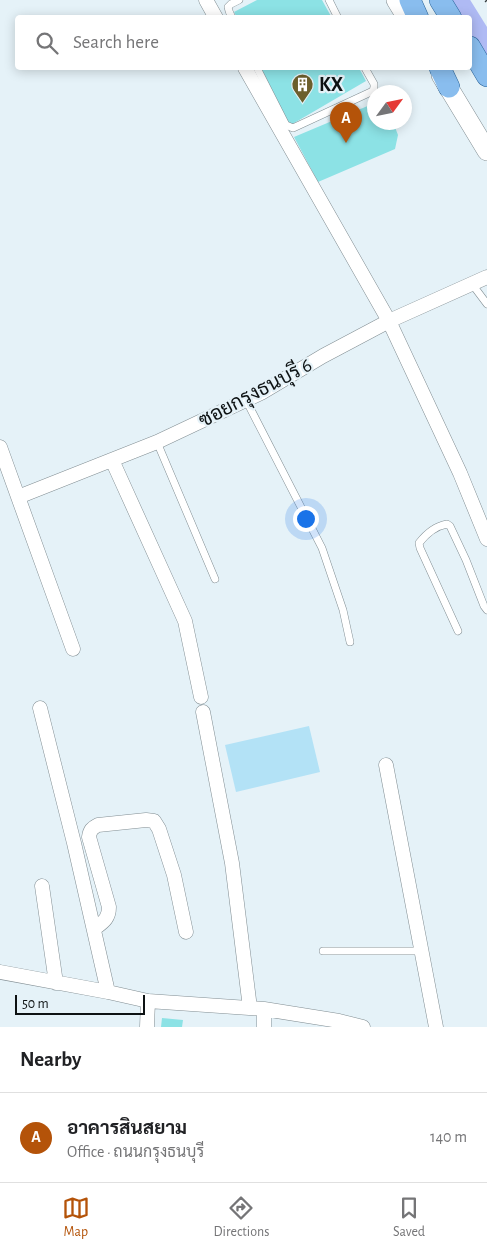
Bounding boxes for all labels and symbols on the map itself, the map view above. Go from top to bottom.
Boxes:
building icon: KX [291,72,315,103]
place label: KX [319,75,344,95]
north arrow [367,85,412,130]
pin: A [330,102,362,143]
street label: ซอยกรุงธนบุรี 6 [194,351,317,434]
your location [293,506,319,532]
scale bar [15,992,145,1015]

